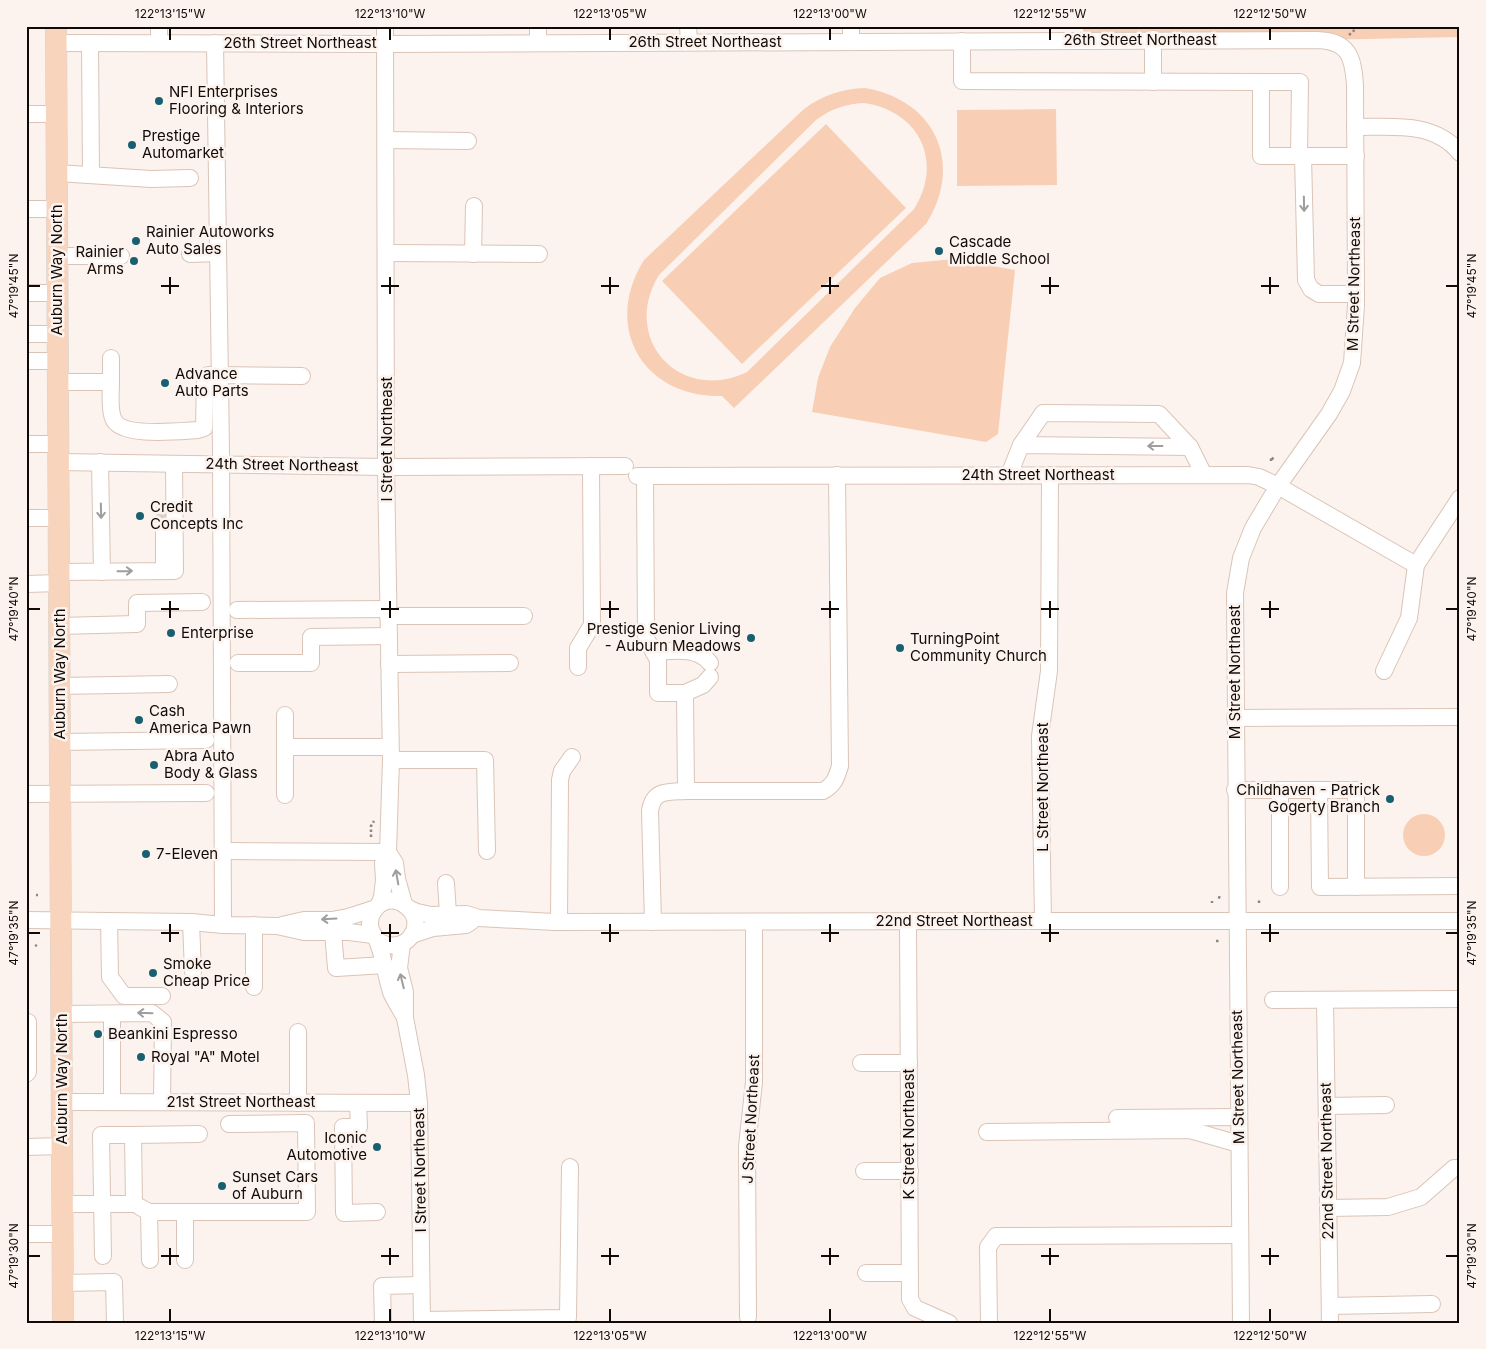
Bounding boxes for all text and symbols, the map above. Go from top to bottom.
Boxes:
text: 122°13'15"W [135,6,205,21]
text: 122°13'10"W [355,6,426,21]
text: 122°13'05"W [573,6,647,21]
text: 122°13'00"W [793,6,867,21]
text: 122°12'55"W [1014,6,1087,21]
text: 122°12'50"W [1233,6,1307,21]
street label: 26th Street Northeast [1063,30,1217,49]
street label: 26th Street Northeast [628,32,782,51]
street label: 26th Street Northeast [223,33,377,52]
place label: NFI Enterprises Flooring & Interiors [169,82,304,118]
marker: NFI Enterprises Flooring & Interiors [153,95,165,107]
place label: Prestige Automarket [142,126,224,162]
marker: Prestige Automarket [126,139,138,151]
one-way arrow [1299,196,1309,212]
street label: Auburn Way North [47,204,66,336]
street label: M Street Northeast [1343,217,1364,351]
place label: Rainier Autoworks Auto Sales [146,222,275,258]
place label: Cascade Middle School [949,232,1050,268]
marker: Rainier Autoworks Auto Sales [130,235,142,247]
place label: Rainier Arms [75,242,124,278]
marker: Cascade Middle School [933,245,945,257]
text: 47°19'45"N [6,254,21,318]
text: 47°19'45"N [1464,254,1479,318]
marker: Rainier Arms [128,255,140,267]
place label: Advance Auto Parts [175,364,249,400]
street label: I Street Northeast [377,376,396,501]
marker: Advance Auto Parts [159,377,171,389]
one-way arrow [1147,441,1164,451]
street label: 24th Street Northeast [205,454,359,475]
street label: 24th Street Northeast [961,465,1115,484]
place label: Credit Concepts Inc [150,497,244,533]
one-way arrow [96,502,106,519]
marker: Credit Concepts Inc [134,510,146,522]
one-way arrow [117,567,133,576]
text: 47°19'40"N [6,576,21,642]
text: 47°19'40"N [1464,576,1479,642]
street label: M Street Northeast [1225,605,1244,739]
street label: Auburn Way North [50,608,69,740]
place label: Prestige Senior Living - Auburn Meadows [587,619,741,655]
place label: Enterprise [181,623,254,642]
marker: Enterprise [165,627,177,639]
place label: TurningPoint Community Church [910,629,1047,665]
marker: Prestige Senior Living - Auburn Meadows [745,632,757,644]
marker: TurningPoint Community Church [894,642,906,654]
place label: Cash America Pawn [149,701,251,737]
marker: Cash America Pawn [133,714,145,726]
street label: L Street Northeast [1033,722,1052,852]
place label: Abra Auto Body & Glass [164,746,258,782]
marker: Abra Auto Body & Glass [148,759,160,771]
place label: Childhaven - Patrick Gogerty Branch [1236,780,1381,816]
marker: Childhaven - Patrick Gogerty Branch [1384,793,1396,805]
place label: 7-Eleven [156,844,218,863]
marker: 7-Eleven [140,848,152,860]
one-way arrow [392,870,402,886]
text: 47°19'35"N [6,900,21,966]
text: 47°19'35"N [1464,900,1479,966]
street label: 22nd Street Northeast [875,911,1033,930]
one-way arrow [321,915,337,924]
place label: Smoke Cheap Price [163,954,250,990]
marker: Smoke Cheap Price [147,967,159,979]
one-way arrow [397,973,406,989]
one-way arrow [138,1009,154,1018]
street label: M Street Northeast [1227,1010,1248,1144]
street label: Auburn Way North [52,1013,71,1145]
place label: Beankini Espresso [108,1024,238,1043]
marker: Beankini Espresso [92,1028,104,1040]
place label: Royal "A" Motel [151,1047,260,1066]
marker: Royal "A" Motel [135,1051,147,1063]
street label: J Street Northeast [738,1054,763,1184]
street label: K Street Northeast [899,1068,918,1199]
street label: 22nd Street Northeast [1316,1082,1337,1240]
street label: 21st Street Northeast [167,1092,316,1111]
street label: I Street Northeast [409,1107,430,1233]
place label: Iconic Automotive [286,1128,367,1164]
marker: Iconic Automotive [371,1141,383,1153]
place label: Sunset Cars of Auburn [232,1167,318,1203]
marker: Sunset Cars of Auburn [216,1180,228,1192]
text: 47°19'30"N [6,1223,21,1289]
text: 47°19'30"N [1464,1223,1479,1289]
text: 122°13'15"W [135,1328,205,1343]
text: 122°13'10"W [355,1328,426,1343]
text: 122°13'05"W [573,1328,647,1343]
text: 122°13'00"W [793,1328,867,1343]
text: 122°12'55"W [1014,1328,1087,1343]
text: 122°12'50"W [1233,1328,1307,1343]

